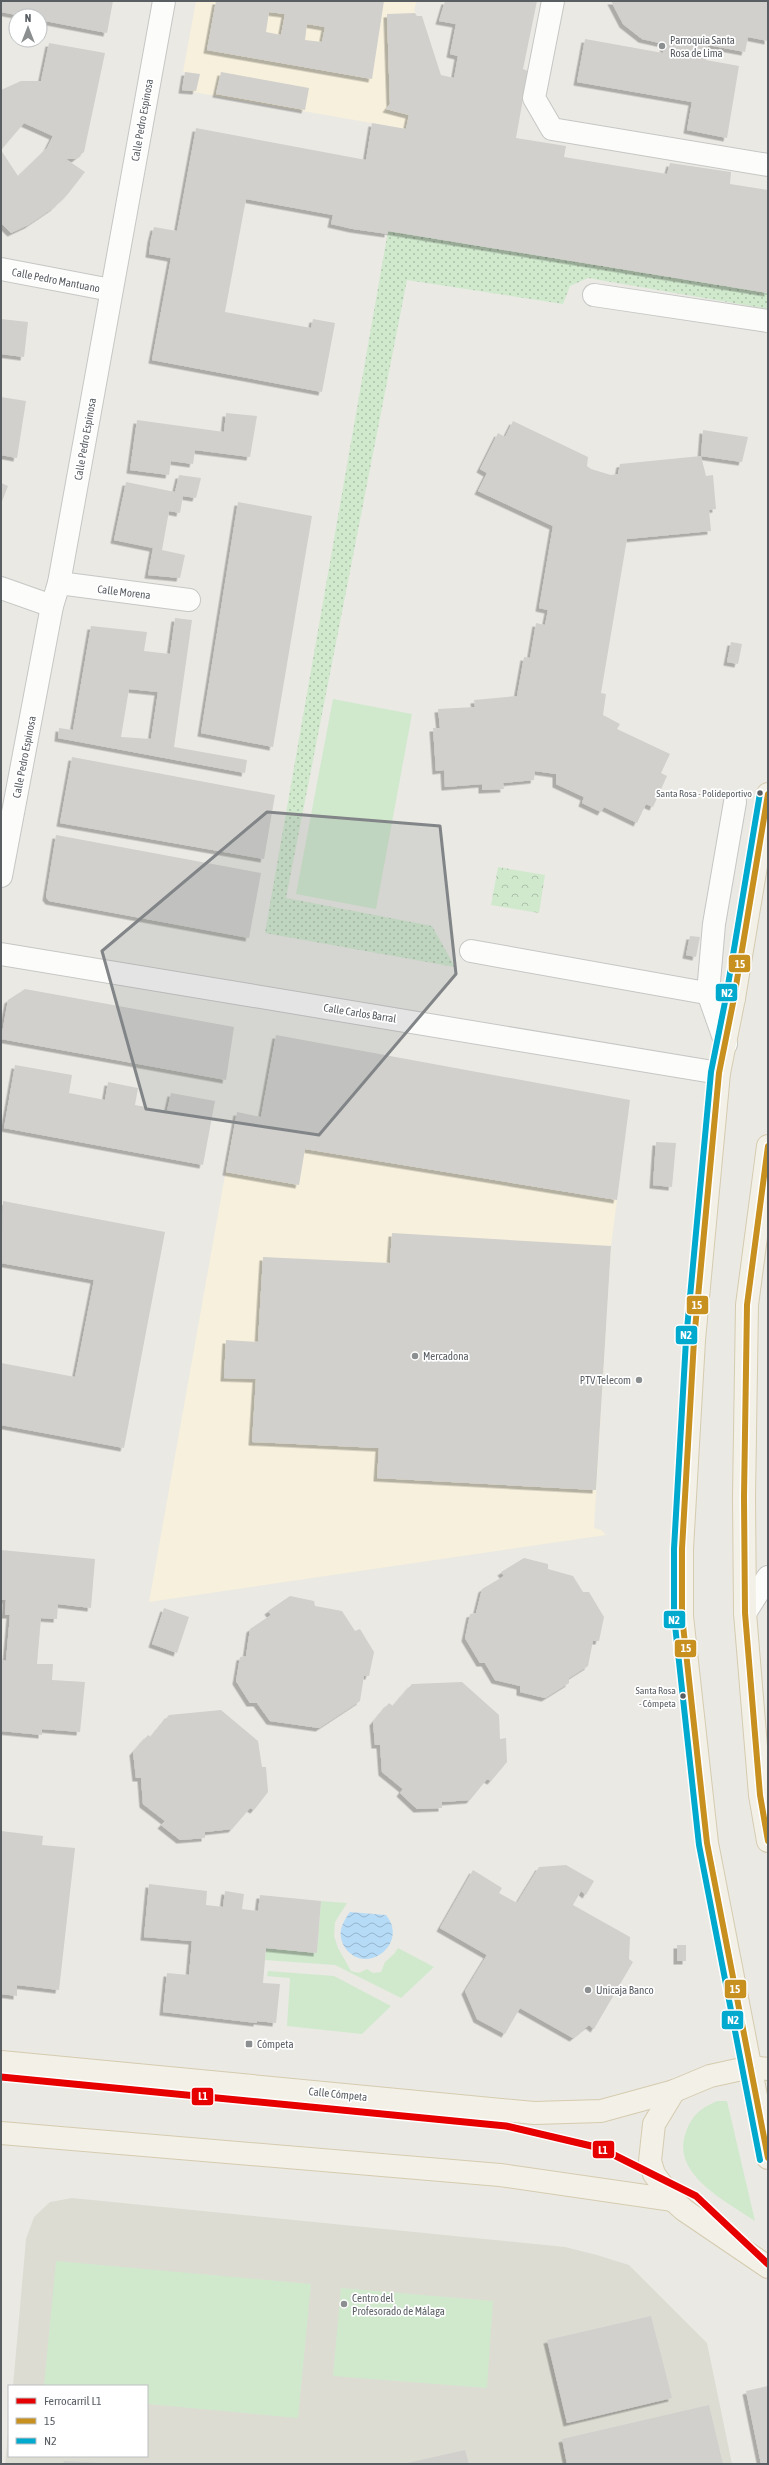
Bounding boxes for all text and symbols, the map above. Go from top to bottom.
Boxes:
north arrow [8,8,48,48]
text: N [25,12,31,24]
place label: Parroquia Santa Rosa de Lima [670,34,735,59]
marker: Parroquia Santa Rosa de Lima [657,41,667,51]
street label: Calle Pedro Espinosa [129,78,155,162]
street label: Calle Pedro Mantuano [11,266,101,294]
street label: Calle Pedro Espinosa [72,397,98,481]
street label: Calle Morena [97,583,151,601]
street label: Calle Pedro Espinosa [10,715,38,799]
place label: Santa Rosa - Polideportivo [656,788,752,799]
marker: Santa Rosa - Polideportivo [755,788,765,798]
line badge: 15 [728,954,751,973]
text: 15 [735,958,745,970]
line badge: N2 [715,983,738,1002]
text: N2 [721,987,733,999]
street label: Calle Carlos Barral [323,1001,397,1025]
line badge: 15 [686,1295,709,1315]
text: 15 [692,1299,702,1311]
line badge: N2 [675,1325,698,1345]
text: N2 [680,1329,692,1341]
place label: Mercadona [423,1350,469,1362]
marker: Mercadona [410,1351,420,1361]
place label: PTV Telecom [580,1374,631,1386]
marker: PTV Telecom [634,1375,644,1385]
line badge: N2 [663,1610,686,1629]
text: N2 [668,1614,680,1626]
line badge: 15 [674,1639,697,1658]
text: 15 [681,1642,691,1654]
place label: Santa Rosa - Cómpeta [636,1685,676,1709]
marker: Santa Rosa - Cómpeta [678,1691,688,1701]
line badge: 15 [724,1979,747,1999]
text: 15 [730,1983,740,1995]
place label: Unicaja Banco [596,1984,654,1996]
marker: Unicaja Banco [583,1985,593,1995]
line badge: N2 [721,2010,744,2030]
text: N2 [727,2014,739,2026]
place label: Cómpeta [257,2038,294,2050]
marker: Cómpeta [244,2039,254,2049]
street label: Calle Cómpeta [308,2085,368,2103]
line badge: L1 [191,2087,214,2106]
text: L1 [198,2090,208,2102]
line badge: L1 [592,2140,615,2159]
text: L1 [598,2144,608,2156]
place label: Centro del Profesorado de Málaga [352,2292,445,2317]
marker: Centro del Profesorado de Málaga [339,2299,349,2309]
legend [8,2385,148,2457]
text: Ferrocarril L1 [44,2394,102,2408]
text: 15 [44,2414,55,2428]
text: N2 [44,2434,57,2448]

